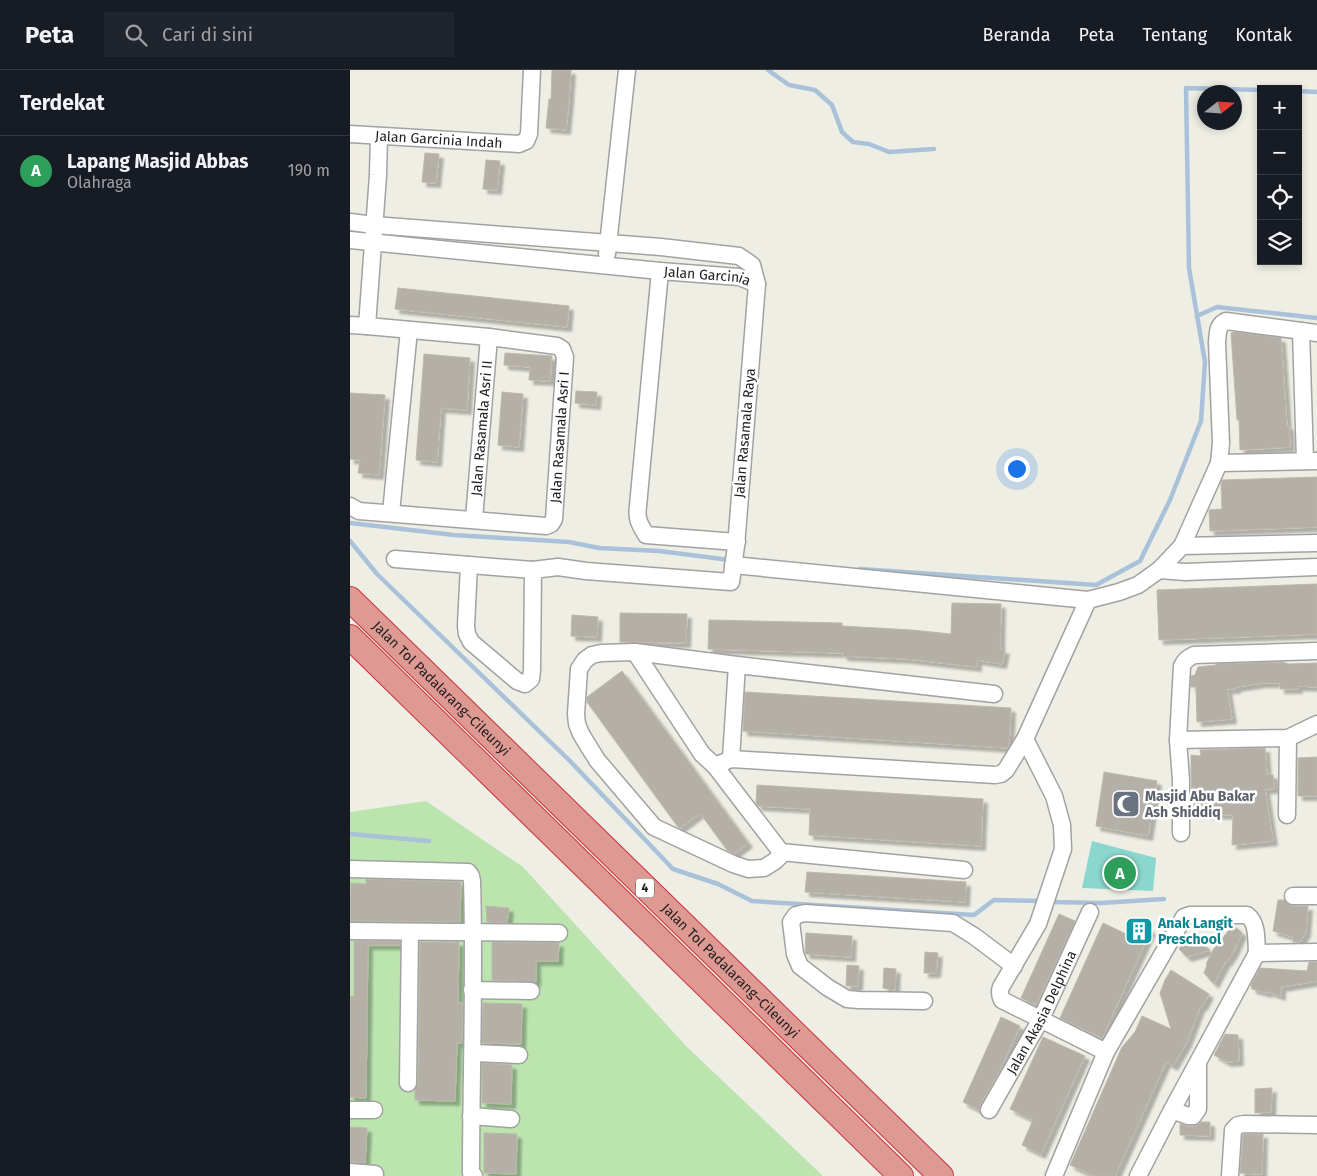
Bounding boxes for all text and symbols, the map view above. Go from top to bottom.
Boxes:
search box [104,12,454,57]
text: Peta [25,21,74,49]
icon: search [122,21,150,49]
text: Cari di sini [162,23,253,46]
text: Beranda [983,24,1051,46]
text: Peta [1079,24,1114,46]
text: Tentang [1142,24,1207,46]
text: Kontak [1235,24,1292,46]
north arrow [1197,85,1242,130]
map controls [1257,85,1302,265]
button: + [1257,85,1302,130]
text: Terdekat [20,90,105,116]
street label: Jalan Garcinia Indah [375,127,503,152]
button: − [1257,130,1302,175]
text: Lapang Masjid Abbas [67,150,249,173]
text: A [31,161,41,180]
text: 190 m [288,161,330,180]
text: Olahraga [67,173,132,192]
button: locate [1257,175,1302,220]
button: layers [1257,220,1302,265]
street label: Jalan Garcinia [663,263,753,289]
street label: Jalan Rasamala Asri II [467,360,496,497]
street label: Jalan Rasamala Raya [731,368,759,498]
street label: Jalan Rasamala Asri I [547,371,572,504]
your location [1004,456,1030,482]
street label: Jalan Tol Padalarang–Cileunyi [369,617,514,760]
place label: Masjid Abu Bakar Ash Shiddiq [1144,788,1255,821]
mosque icon: Masjid Abu Bakar Ash Shiddiq [1111,789,1141,819]
pin: A [1104,854,1136,892]
road number: 4 [636,878,654,898]
street label: Jalan Tol Padalarang–Cileunyi [658,900,803,1042]
place label: Anak Langit Preschool [1157,915,1234,948]
building icon: Anak Langit Preschool [1124,916,1154,946]
street label: Jalan Akasia Delphina [1003,948,1080,1077]

